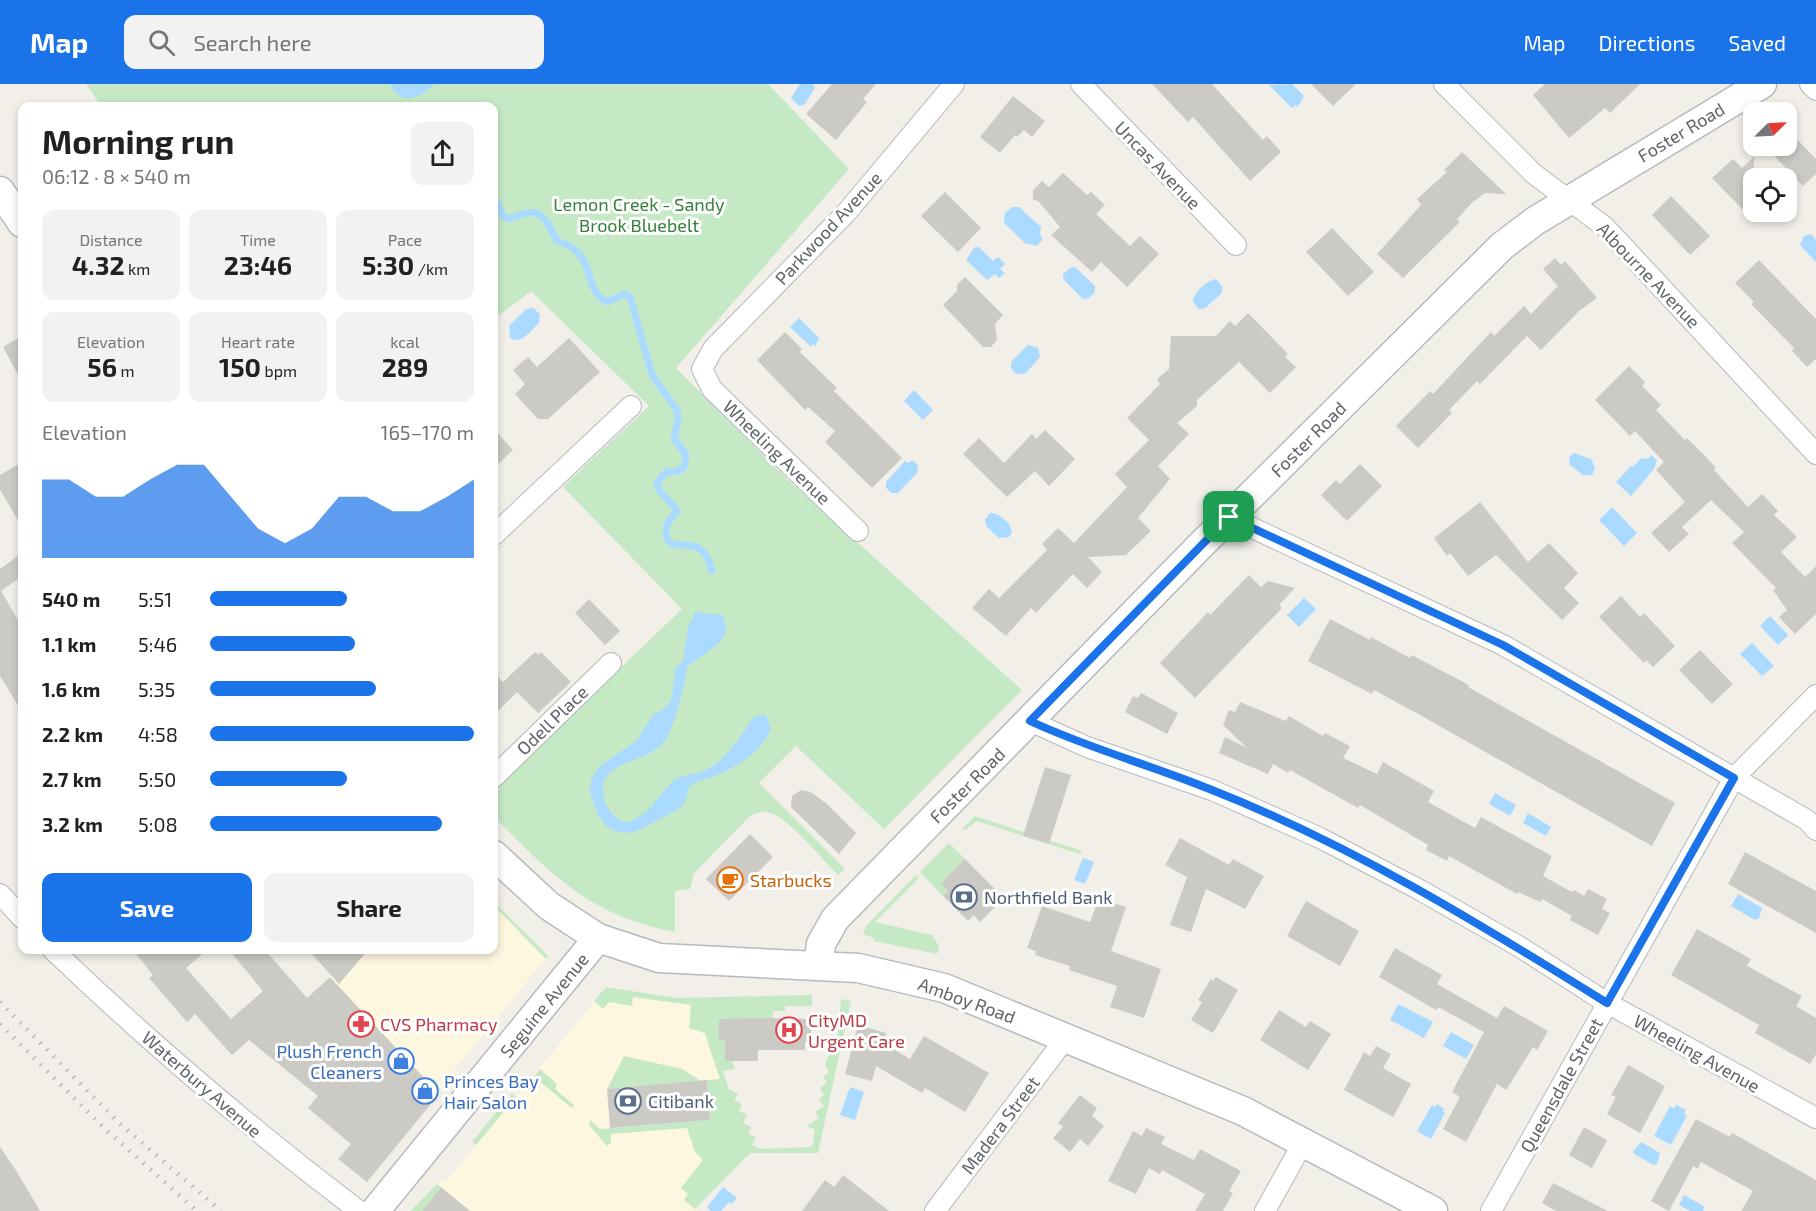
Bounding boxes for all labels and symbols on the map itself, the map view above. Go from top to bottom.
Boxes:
street label: Foster Road [1633,97,1729,167]
north arrow [1743,102,1797,156]
street label: Uncas Avenue [1110,116,1206,214]
street label: Parkwood Avenue [770,167,886,289]
park label: Lemon Creek - Sandy Brook Bluebelt [553,193,725,236]
street label: Albourne Avenue [1593,218,1705,332]
street label: Wheeling Avenue [719,395,835,509]
street label: Foster Road [1266,397,1350,481]
pin [1203,491,1254,542]
street label: Odell Place [512,681,592,759]
street label: Foster Road [925,743,1009,827]
cafe icon: Starbucks [715,865,745,895]
place label: Starbucks [750,869,832,891]
bank icon: Northfield Bank [949,882,979,912]
place label: Northfield Bank [984,886,1112,908]
street label: Seguine Avenue [495,948,593,1062]
street label: Amboy Road [915,972,1019,1028]
pharmacy icon: CVS Pharmacy [346,1009,376,1039]
place label: CityMD Urgent Care [808,1009,905,1052]
street label: Wheeling Avenue [1630,1009,1764,1097]
place label: CVS Pharmacy [380,1013,498,1035]
street label: Queensdale Street [1515,1014,1607,1156]
hospital icon: CityMD Urgent Care [774,1015,804,1045]
street label: Waterbury Avenue [138,1026,266,1142]
place label: Plush French Cleaners [276,1040,382,1083]
shop icon: Plush French Cleaners [386,1046,416,1076]
place label: Princes Bay Hair Salon [444,1070,539,1113]
street label: Madera Street [956,1072,1044,1178]
shop icon: Princes Bay Hair Salon [410,1076,440,1106]
bank icon: Citibank [613,1086,643,1116]
place label: Citibank [648,1090,714,1112]

